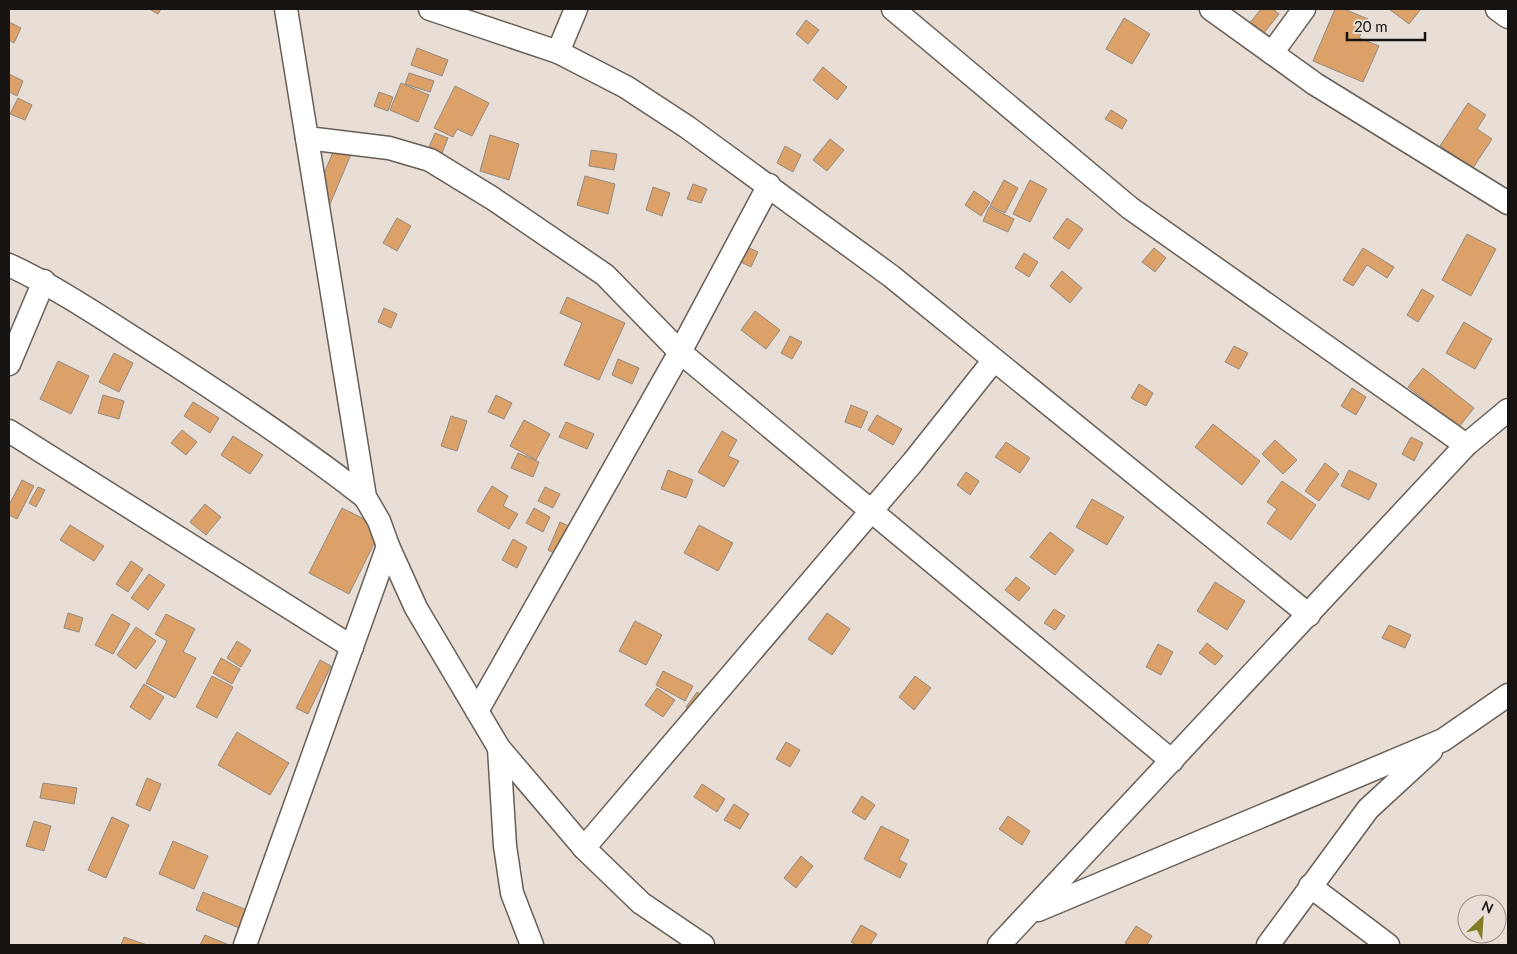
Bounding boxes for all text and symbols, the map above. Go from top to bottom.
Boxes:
scale bar [1347,10,1424,42]
text: 20 m [1354,17,1388,35]
north arrow [1457,894,1507,944]
text: N [1479,897,1496,917]

